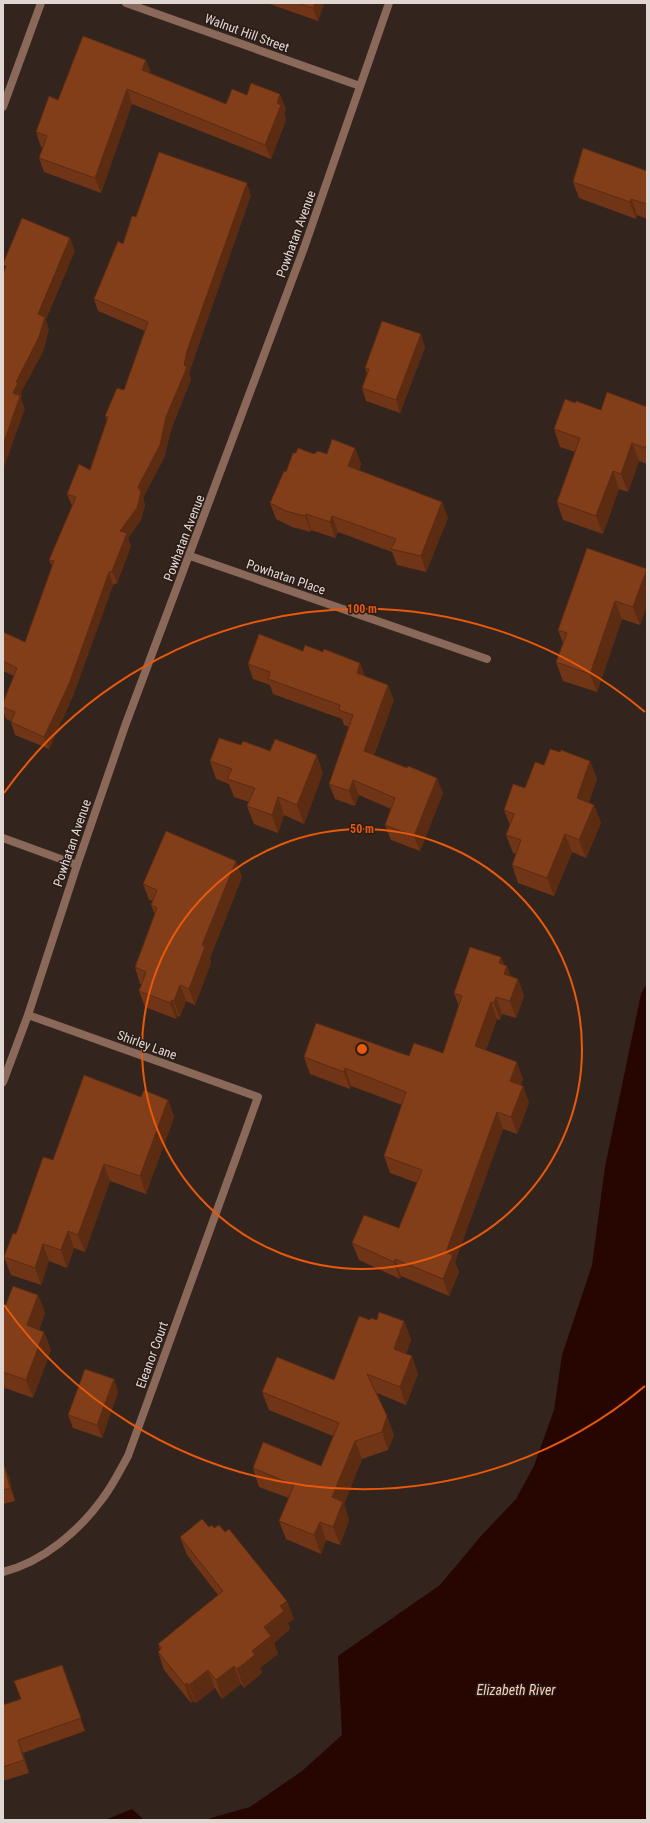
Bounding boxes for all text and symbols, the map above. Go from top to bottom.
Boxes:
street label: Walnut Hill Street [203,11,291,55]
street label: Powhatan Avenue [273,188,319,280]
street label: Powhatan Avenue [161,493,207,583]
street label: Powhatan Place [245,556,327,598]
text: 100 m [347,602,377,616]
street label: Powhatan Avenue [50,797,94,889]
text: 50 m [350,822,374,836]
street label: Shirley Lane [115,1027,179,1063]
centre of rings [355,1042,369,1056]
street label: Eleanor Court [133,1319,171,1390]
water label: Elizabeth River [477,1682,556,1698]

